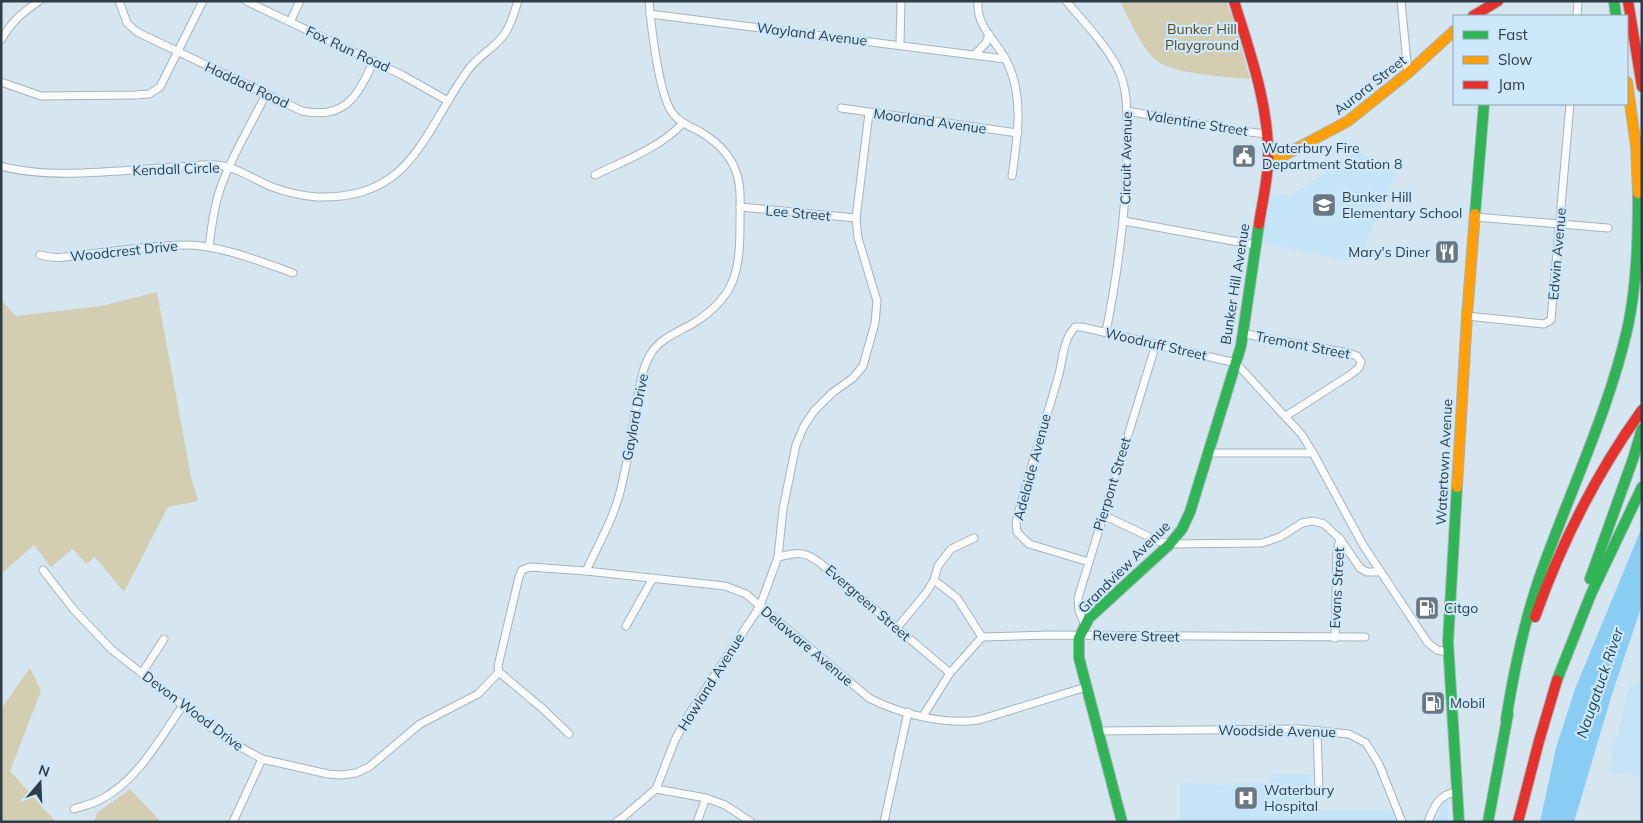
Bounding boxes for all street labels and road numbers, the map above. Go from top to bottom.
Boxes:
street label: Wayland Avenue [756,18,868,50]
street label: Fox Run Road [303,22,393,76]
street label: Aurora Street [1330,51,1410,119]
street label: Haddad Road [202,58,292,112]
street label: Moorland Avenue [872,104,988,138]
street label: Valentine Street [1145,106,1249,140]
street label: Circuit Avenue [1116,111,1136,205]
street label: Kendall Circle [132,158,220,180]
street label: Lee Street [765,201,831,225]
street label: Edwin Avenue [1544,207,1570,301]
street label: Bunker Hill Avenue [1217,222,1253,346]
street label: Woodcrest Drive [69,236,179,266]
street label: Woodruff Street [1103,324,1209,364]
street label: Tremont Street [1254,327,1352,363]
street label: Gaylord Drive [618,372,652,462]
street label: Watertown Avenue [1432,398,1456,526]
street label: Adelaide Avenue [1009,412,1055,522]
street label: Pierpont Street [1089,435,1135,533]
street label: Grandview Avenue [1074,517,1174,617]
street label: Evans Street [1326,547,1348,629]
street label: Evergreen Street [822,561,914,645]
street label: Delaware Avenue [757,602,857,690]
street label: Revere Street [1092,626,1180,646]
street label: Howland Avenue [674,630,748,734]
street label: Devon Wood Drive [139,667,247,755]
street label: Woodside Avenue [1218,721,1336,741]

